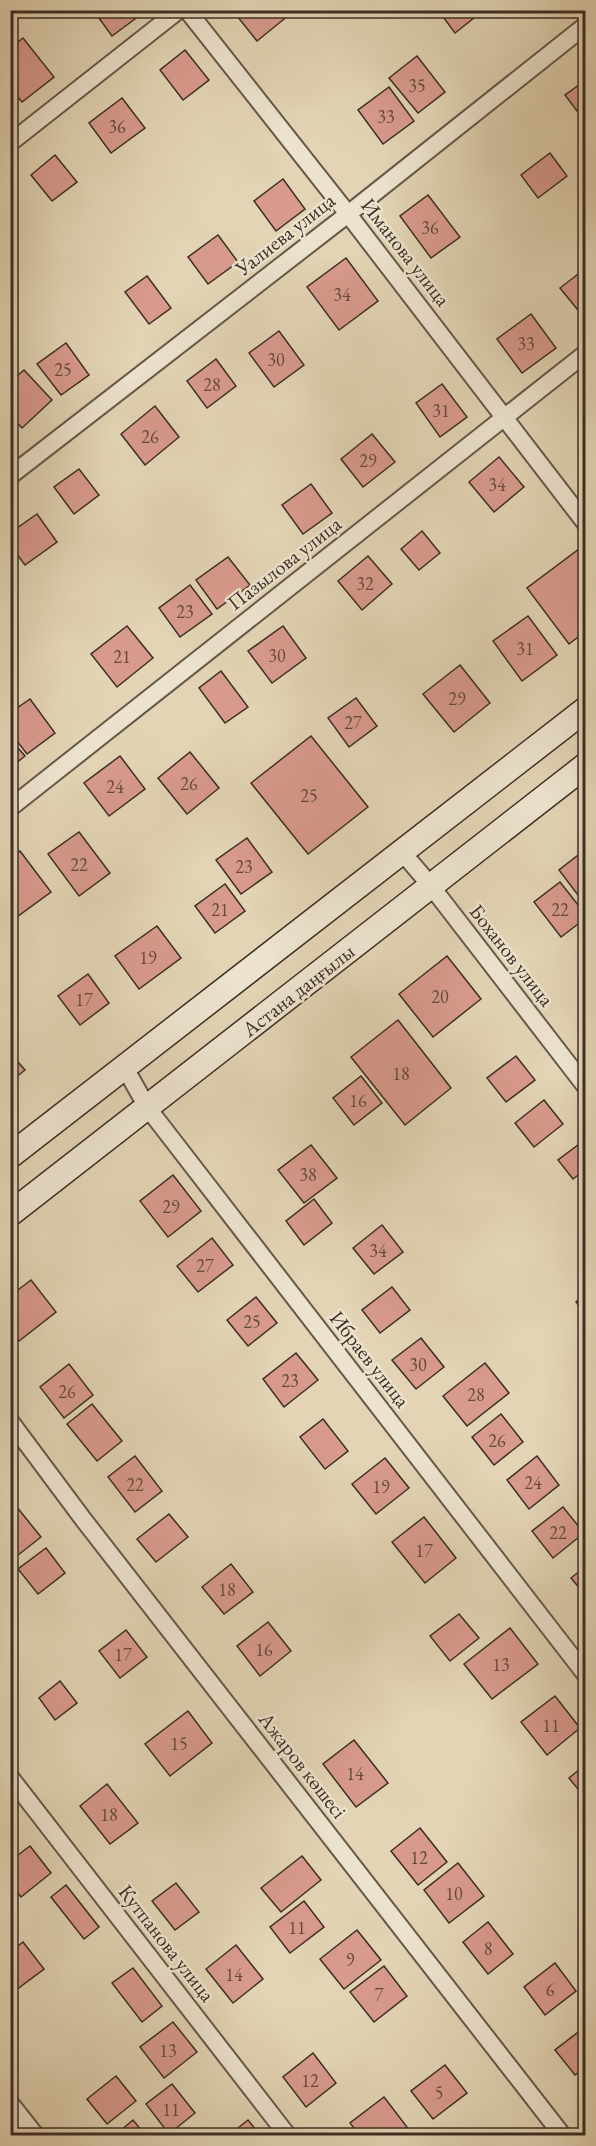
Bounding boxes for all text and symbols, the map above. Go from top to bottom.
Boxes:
house number: 35 [408,74,426,97]
house number: 33 [377,105,395,128]
house number: 36 [108,115,126,138]
street label: Уалиева улица [229,186,341,282]
street label: Иманова улица [355,192,457,312]
house number: 36 [421,216,439,239]
house number: 34 [333,283,351,306]
house number: 33 [517,332,535,355]
house number: 30 [267,348,285,371]
house number: 25 [54,358,72,381]
house number: 28 [203,373,221,396]
house number: 31 [432,399,450,422]
house number: 26 [141,425,159,448]
house number: 29 [359,449,377,472]
house number: 34 [488,473,506,496]
street label: Пазылова улица [222,510,347,616]
house number: 32 [356,572,374,595]
house number: 23 [176,600,194,623]
house number: 31 [516,637,534,660]
house number: 30 [268,644,286,667]
house number: 21 [113,645,131,668]
house number: 29 [448,687,466,710]
house number: 27 [344,711,362,734]
house number: 26 [180,772,198,795]
house number: 24 [106,775,124,798]
house number: 25 [300,784,318,807]
house number: 22 [70,853,88,876]
house number: 23 [235,855,253,878]
house number: 21 [211,898,229,921]
street label: Боханов улица [464,898,561,1012]
house number: 22 [551,898,569,921]
street label: Астана даңғылы [235,938,360,1043]
house number: 19 [139,946,157,969]
house number: 20 [431,985,449,1008]
house number: 17 [75,988,93,1011]
house number: 18 [392,1062,410,1085]
house number: 16 [349,1089,367,1112]
house number: 38 [299,1163,317,1186]
house number: 29 [162,1195,180,1218]
house number: 34 [369,1239,387,1262]
house number: 27 [196,1254,214,1277]
street label: Ибраев улица [324,1305,417,1413]
house number: 25 [243,1310,261,1333]
house number: 30 [409,1353,427,1376]
house number: 23 [281,1369,299,1392]
house number: 26 [58,1380,76,1403]
house number: 28 [467,1383,485,1406]
house number: 26 [488,1429,506,1452]
house number: 24 [524,1471,542,1494]
house number: 22 [126,1473,144,1496]
house number: 19 [372,1475,390,1498]
house number: 22 [549,1521,567,1544]
house number: 17 [415,1539,433,1562]
house number: 18 [218,1578,236,1601]
house number: 16 [255,1638,273,1661]
house number: 17 [114,1643,132,1666]
house number: 13 [492,1653,510,1676]
street label: Ажаров көшесі [252,1705,353,1824]
house number: 11 [542,1714,560,1737]
house number: 15 [170,1732,188,1755]
house number: 14 [346,1762,364,1785]
house number: 18 [100,1803,118,1826]
house number: 12 [410,1846,428,1869]
street label: Кутпанова улица [113,1879,222,2008]
house number: 10 [445,1882,463,1905]
house number: 11 [288,1916,306,1939]
house number: 8 [484,1937,492,1960]
house number: 9 [346,1948,355,1971]
house number: 14 [225,1963,243,1986]
house number: 6 [546,1978,555,2001]
house number: 7 [375,1983,384,2006]
house number: 13 [159,2039,177,2062]
house number: 12 [301,2069,319,2092]
house number: 5 [435,2081,443,2104]
house number: 11 [162,2098,180,2121]

